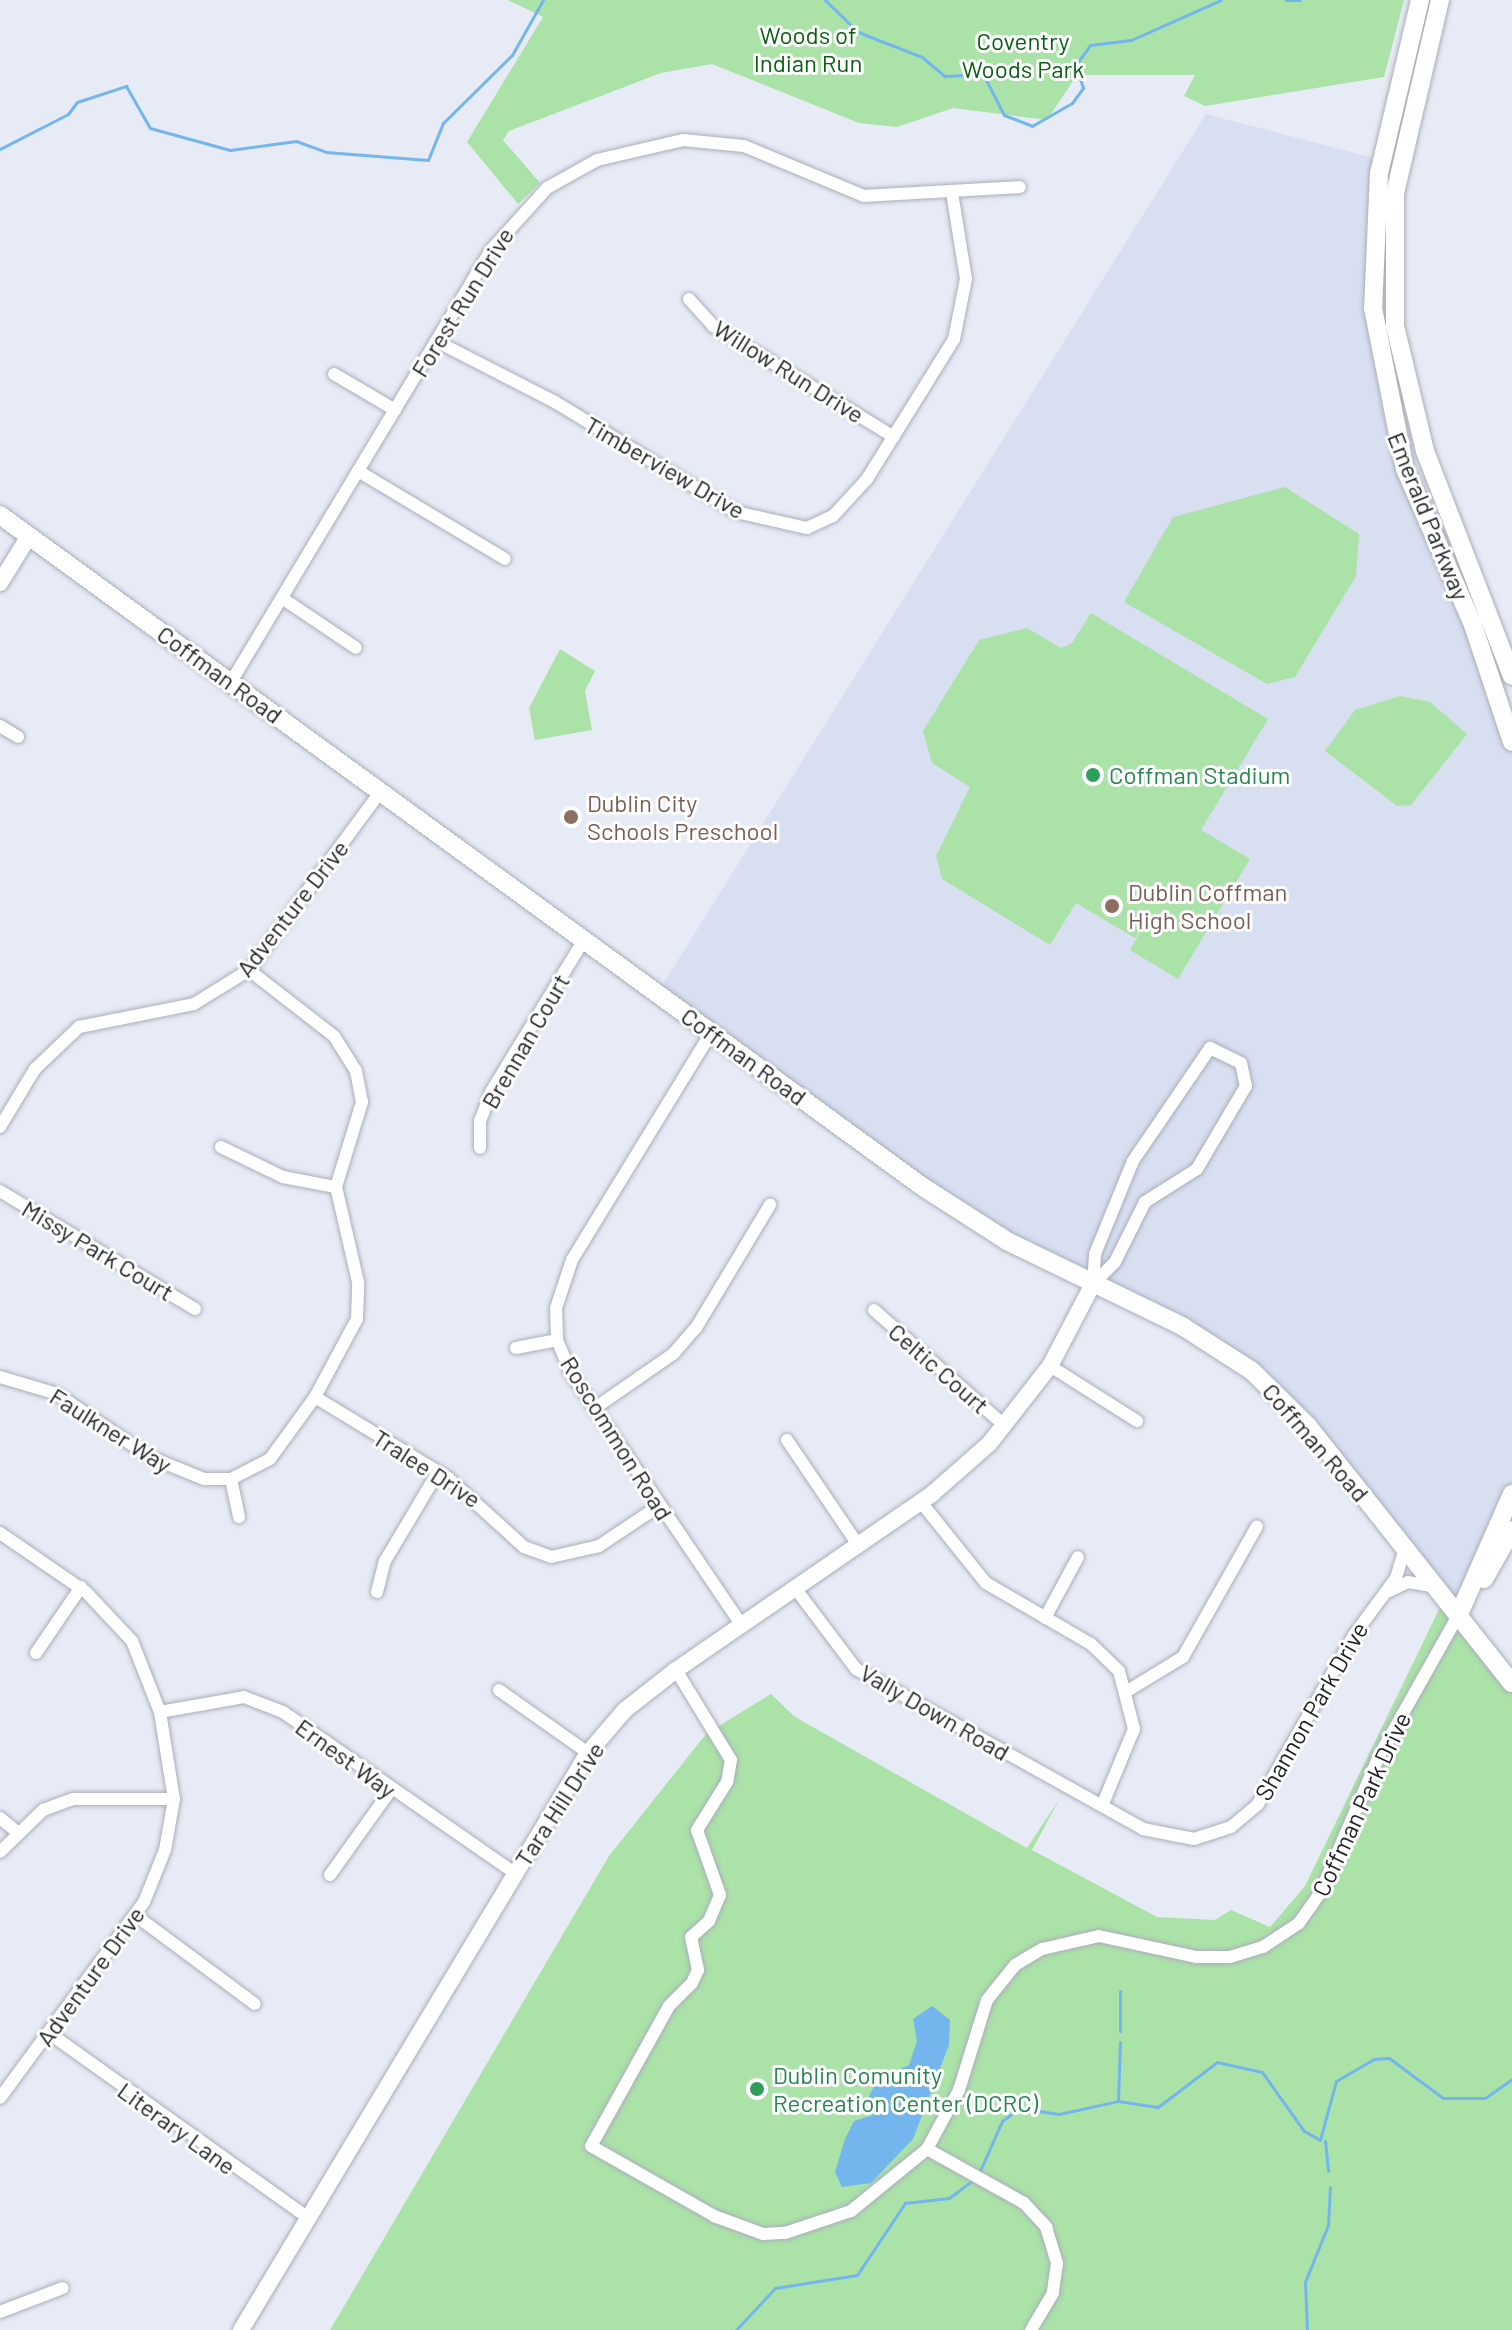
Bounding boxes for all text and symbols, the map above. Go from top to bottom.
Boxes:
park label: Woods of Indian Run [754,21,862,77]
park label: Coventry Woods Park [962,27,1084,83]
street label: Forest Run Drive [405,222,519,382]
street label: Willow Run Drive [709,313,869,429]
street label: Timberview Drive [580,410,750,524]
street label: Emerald Parkway [1382,428,1476,604]
street label: Coffman Road [152,619,288,729]
place label: Coffman Stadium [1109,761,1290,789]
marker: Coffman Stadium [1084,766,1102,784]
place label: Dublin City Schools Preschool [587,789,778,845]
marker: Dublin City Schools Preschool [562,808,580,826]
street label: Adventure Drive [230,834,354,982]
place label: Dublin Coffman High School [1128,878,1287,934]
marker: Dublin Coffman High School [1103,897,1121,915]
street label: Brennan Court [475,969,575,1113]
street label: Coffman Road [676,1001,812,1111]
street label: Missy Park Court [17,1194,179,1306]
street label: Celtic Court [883,1317,995,1419]
street label: Roscommon Road [555,1351,679,1525]
street label: Coffman Road [1257,1377,1375,1507]
street label: Faulkner Way [45,1381,177,1479]
street label: Tralee Drive [368,1423,486,1513]
street label: Shannon Park Drive [1248,1617,1374,1805]
street label: Vally Down Road [855,1658,1015,1766]
street label: Coffman Park Drive [1306,1707,1416,1901]
street label: Ernest Way [290,1712,402,1804]
street label: Tara Hill Drive [508,1736,610,1872]
street label: Adventure Drive [30,1901,150,2051]
place label: Dublin Comunity Recreation Center (DCRC) [773,2061,1038,2117]
street label: Literary Lane [112,2076,242,2180]
marker: Dublin Comunity Recreation Center (DCRC) [748,2080,766,2098]

